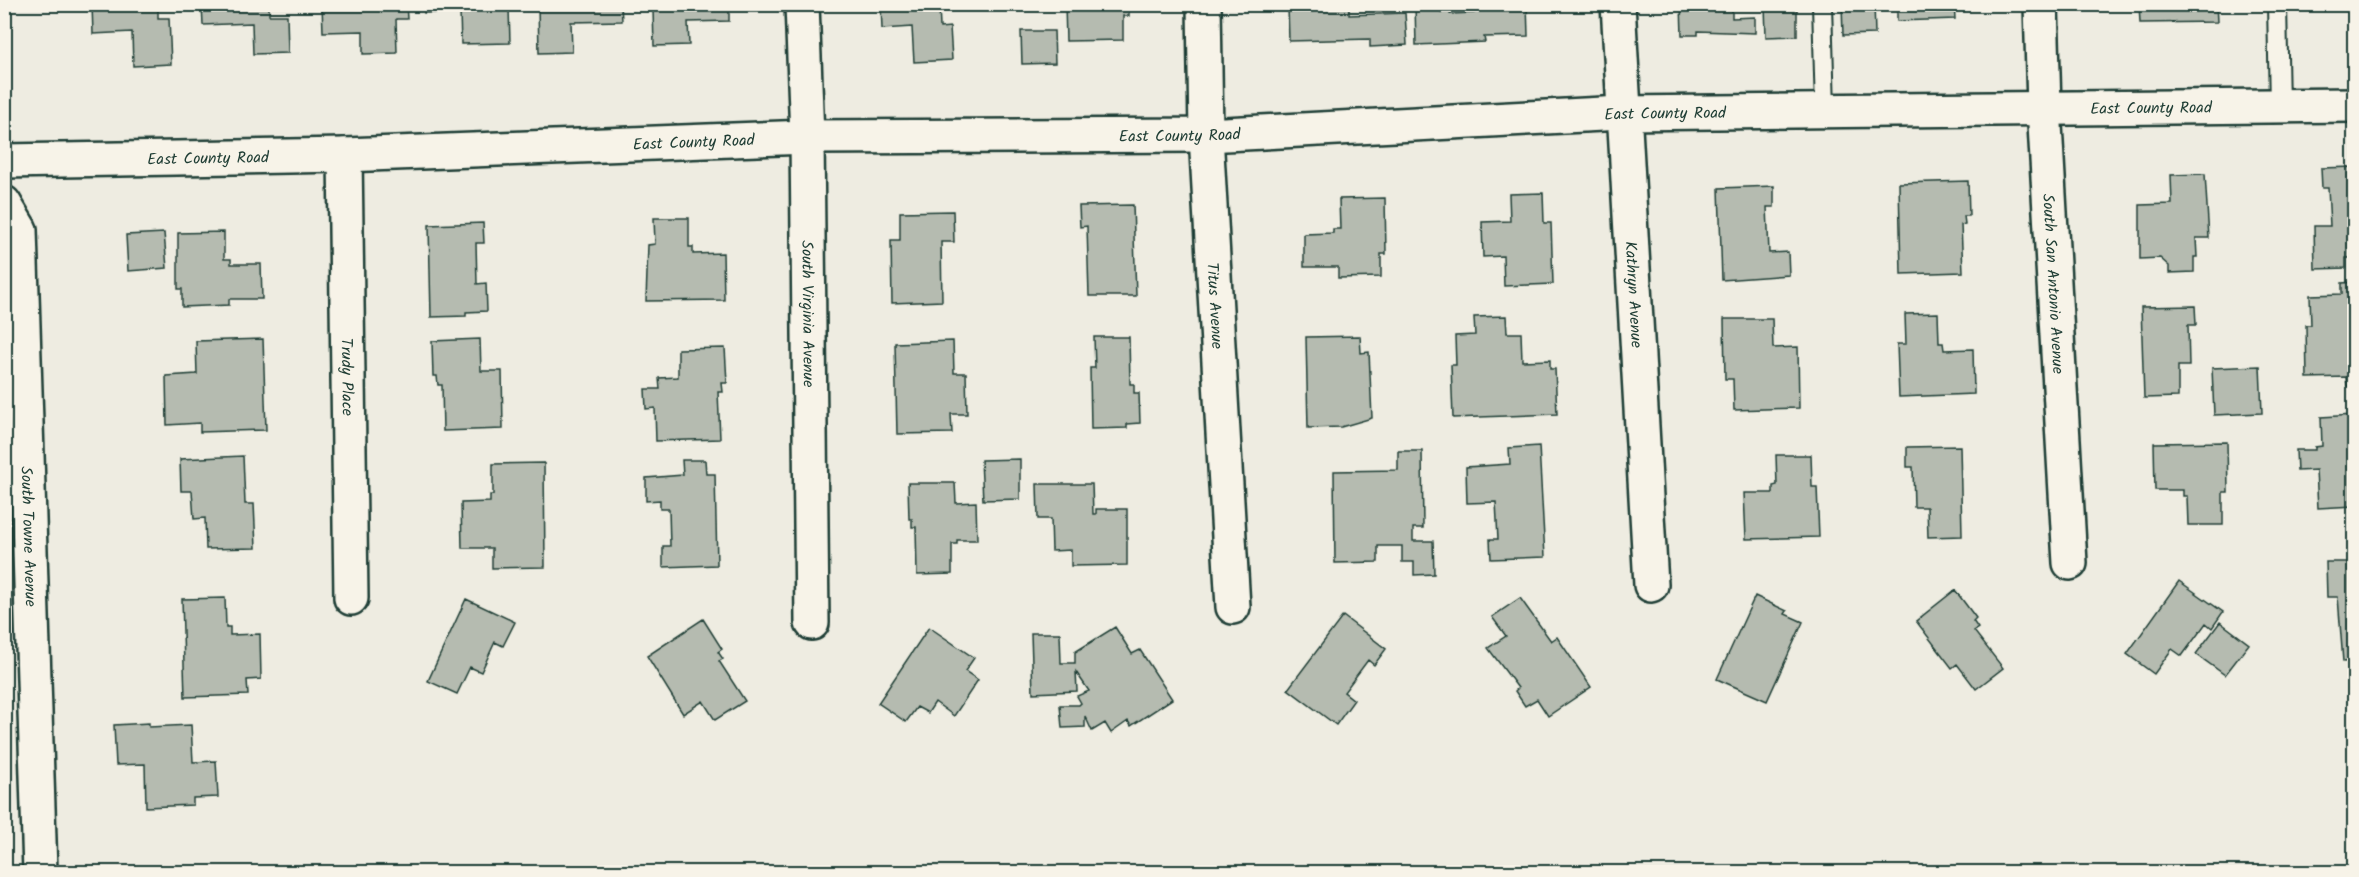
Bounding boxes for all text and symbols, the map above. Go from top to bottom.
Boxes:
street label: East County Road [2090,96,2213,122]
street label: East County Road [1604,101,1727,128]
street label: East County Road [1119,122,1242,149]
street label: East County Road [632,128,756,158]
street label: East County Road [147,145,270,172]
street label: South San Antonio Avenue [2035,193,2070,375]
street label: South Virginia Avenue [794,240,821,388]
street label: Kathryn Avenue [1617,241,1649,349]
street label: Titus Avenue [1199,262,1229,350]
street label: Trudy Place [333,338,360,416]
street label: South Towne Avenue [13,466,43,607]

